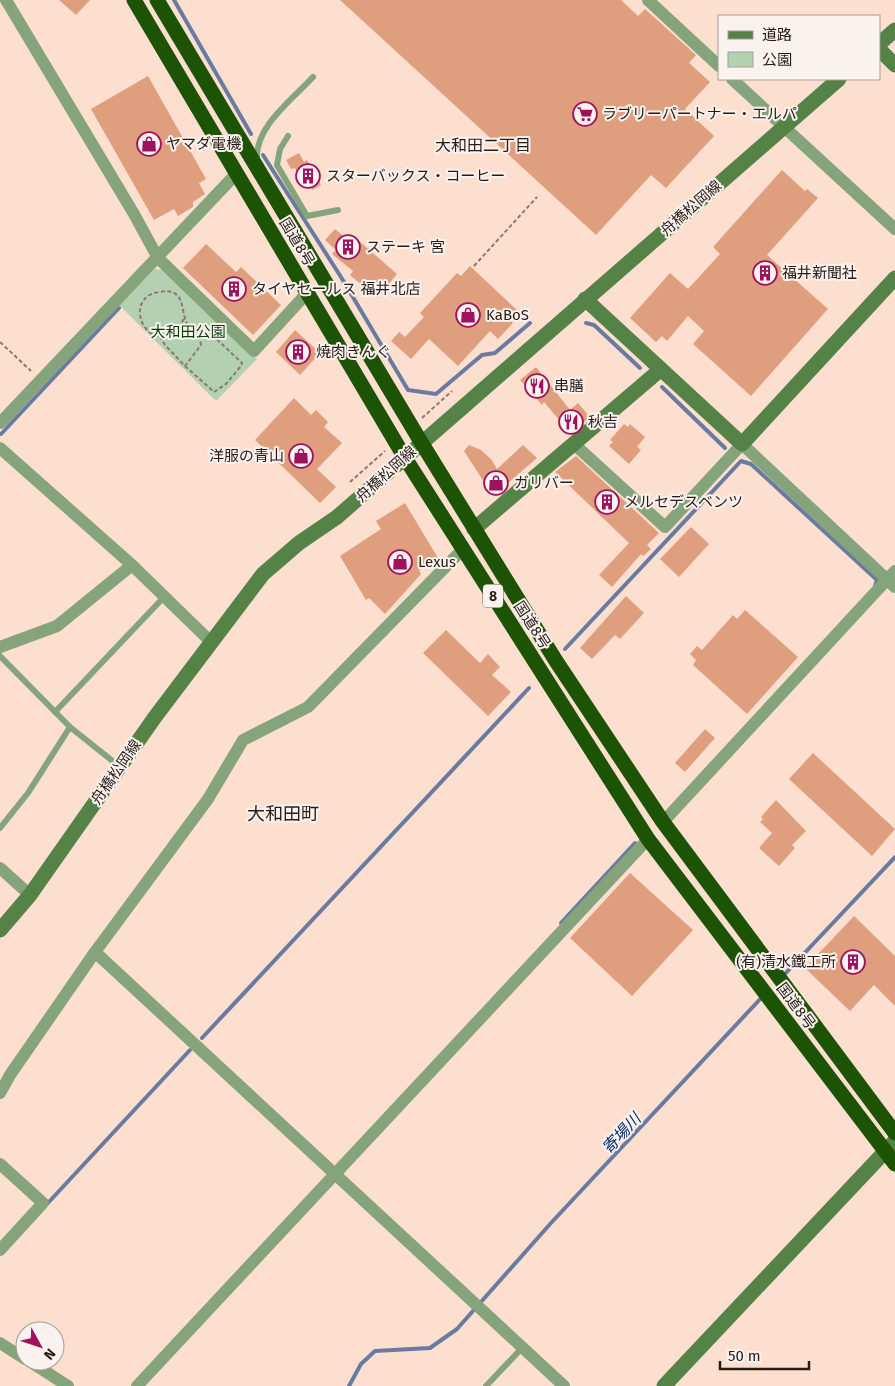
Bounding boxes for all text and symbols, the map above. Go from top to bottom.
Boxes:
legend [718,15,880,80]
text: 道路 [762,26,792,44]
text: 公園 [762,51,792,69]
supermarket icon: ラブリーパートナー・エルパ [572,101,598,127]
place label: ラブリーパートナー・エルパ [602,105,797,123]
shop icon: ヤマダ電機 [136,131,162,157]
place label: ヤマダ電機 [166,135,241,153]
district label: 大和田二丁目 [435,136,531,155]
building icon: スターバックス・コーヒー [295,163,321,189]
place label: スターバックス・コーヒー [326,167,505,185]
street label: 舟橋松岡線 [657,177,725,239]
street label: 国道8号 [276,215,318,269]
building icon: ステーキ 宮 [335,234,361,260]
place label: ステーキ 宮 [366,238,445,256]
building icon: 福井新聞社 [752,260,778,286]
place label: 福井新聞社 [782,264,857,282]
building icon: タイヤセールス 福井北店 [221,276,247,302]
place label: タイヤセールス 福井北店 [252,280,421,298]
shop icon: KaBoS [455,302,481,328]
place label: KaBoS [486,306,529,324]
park label: 大和田公園 [150,323,226,341]
building icon: 焼肉きんぐ [285,339,311,365]
place label: 焼肉きんぐ [316,343,391,361]
restaurant icon: 串膳 [524,373,550,399]
place label: 串膳 [554,377,584,395]
restaurant icon: 秋吉 [558,409,584,435]
place label: 秋吉 [588,413,618,431]
street label: 舟橋松岡線 [352,442,420,506]
shop icon: 洋服の青山 [288,443,314,469]
place label: 洋服の青山 [209,447,284,465]
shop icon: ガリバー [483,470,509,496]
place label: ガリバー [514,474,574,492]
building icon: メルセデスベンツ [594,489,620,515]
place label: メルセデスベンツ [624,493,743,511]
shop icon: Lexus [387,549,413,575]
place label: Lexus [418,553,456,571]
road number: 8 [483,584,503,608]
street label: 国道8号 [510,598,554,652]
street label: 舟橋松岡線 [87,736,145,808]
district label: 大和田町 [247,803,319,825]
building icon: (有)清水鐵工所 [840,949,866,975]
place label: (有)清水鐵工所 [736,953,836,971]
street label: 国道8号 [773,979,819,1033]
water label: 寄場川 [598,1108,646,1157]
north arrow [15,1321,65,1371]
scale bar [720,1338,809,1370]
text: N [40,1345,59,1363]
text: 50 m [728,1347,761,1365]

